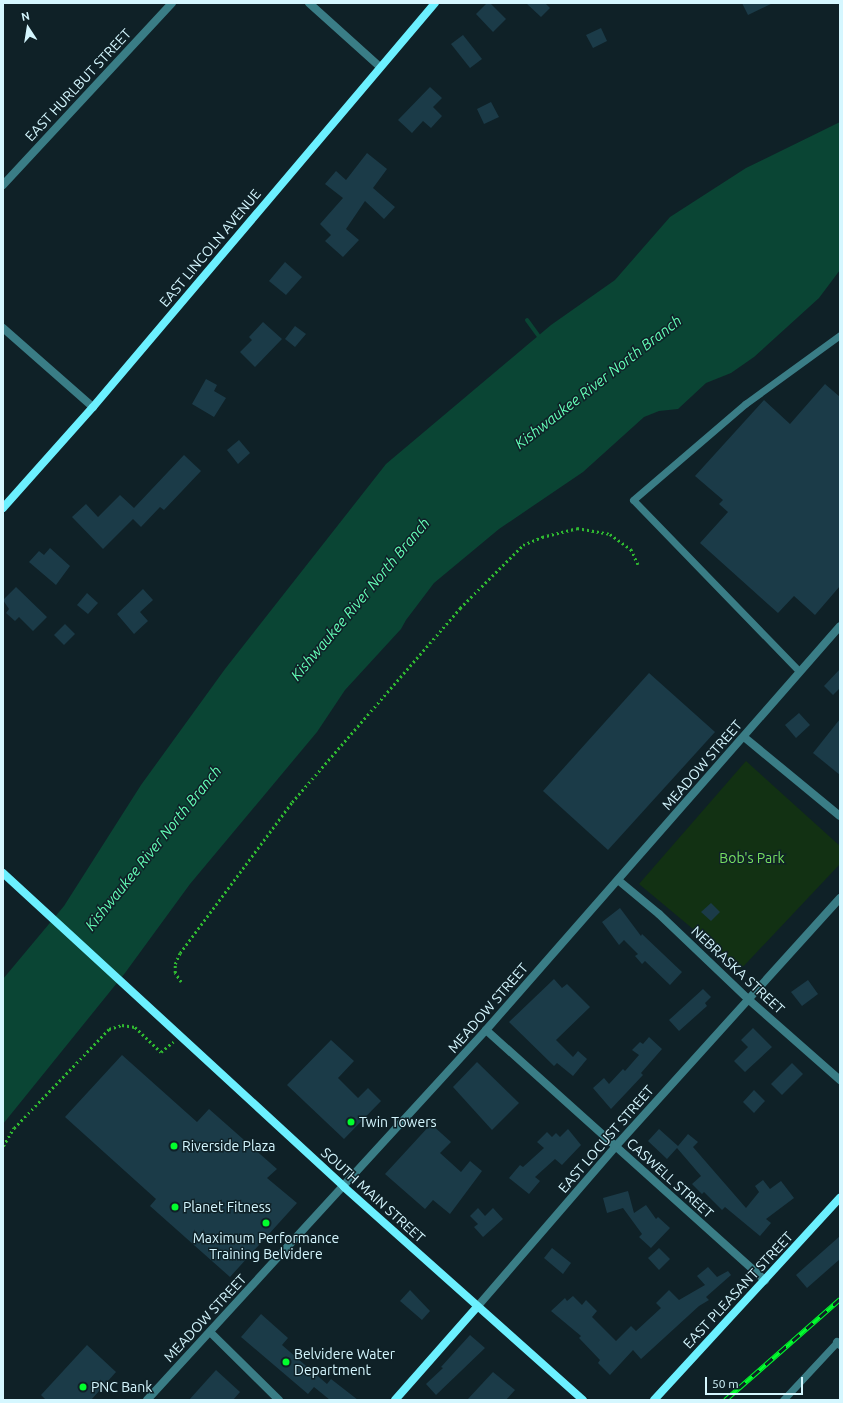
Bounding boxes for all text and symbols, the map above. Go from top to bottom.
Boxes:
north arrow [8,8,48,48]
text: N [20,10,31,23]
street label: EAST HURLBUT STREET [22,25,134,145]
street label: EAST LINCOLN AVENUE [156,186,264,310]
water label: Kishwaukee River North Branch [511,311,685,453]
water label: Kishwaukee River North Branch [287,514,433,684]
street label: MEADOW STREET [658,717,746,813]
water label: Kishwaukee River North Branch [81,762,225,934]
park label: Bob's Park [719,850,785,866]
street label: NEBRASKA STREET [688,923,788,1017]
street label: MEADOW STREET [444,960,532,1056]
street label: EAST LOCUST STREET [555,1082,657,1196]
place label: Twin Towers [359,1114,437,1130]
marker: Twin Towers [346,1117,356,1127]
street label: CASWELL STREET [623,1135,717,1221]
place label: Riverside Plaza [182,1138,275,1154]
marker: Riverside Plaza [169,1141,179,1151]
street label: SOUTH MAIN STREET [318,1144,428,1246]
place label: Planet Fitness [183,1199,271,1215]
marker: Planet Fitness [170,1202,180,1212]
marker: Maximum Performance Training Belvidere [261,1218,271,1228]
street label: EAST PLEASANT STREET [680,1228,796,1352]
place label: Maximum Performance Training Belvidere [193,1230,339,1262]
street label: MEADOW STREET [160,1271,250,1365]
place label: Belvidere Water Department [294,1346,395,1378]
marker: Belvidere Water Department [281,1357,291,1367]
scale bar [707,1369,805,1395]
text: 50 m [712,1377,739,1390]
place label: PNC Bank [91,1379,152,1395]
marker: PNC Bank [78,1382,88,1392]

